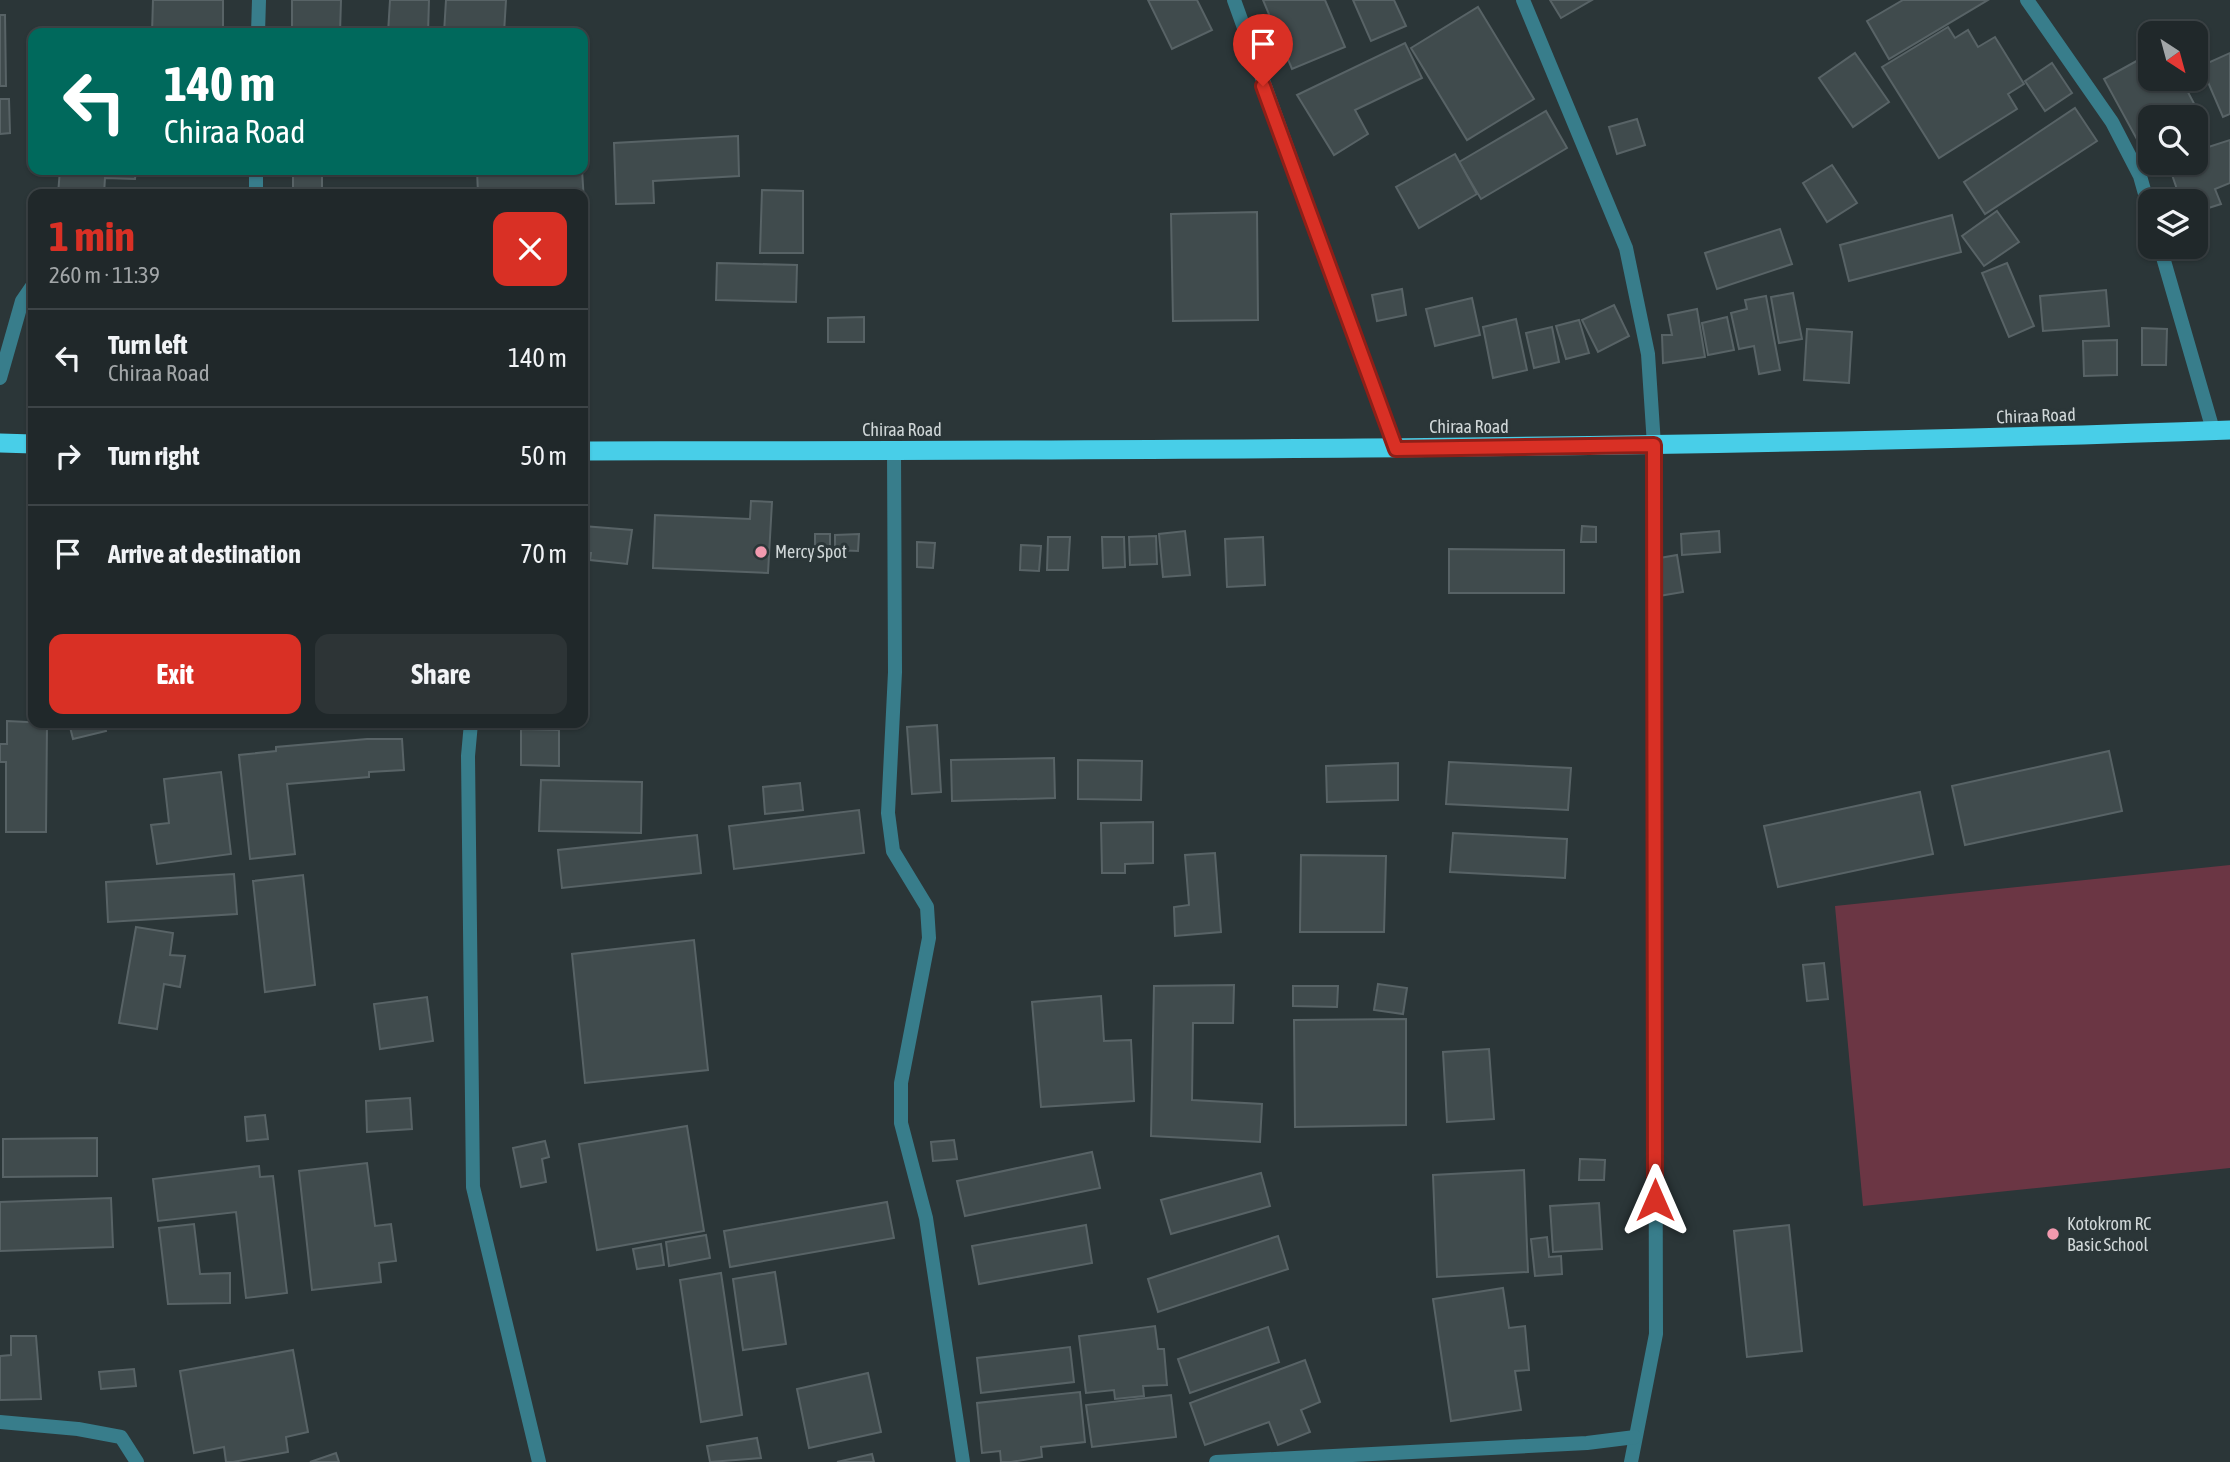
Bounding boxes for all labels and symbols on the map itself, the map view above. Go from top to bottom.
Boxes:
pin [1233,14,1293,86]
north arrow [2138,21,2208,91]
street label: Chiraa Road [1996,404,2076,427]
street label: Chiraa Road [1429,416,1509,437]
street label: Chiraa Road [862,419,942,440]
place label: Mercy Spot [775,541,847,562]
marker: Mercy Spot [753,544,769,560]
position arrow [1618,1163,1692,1237]
place label: Kotokrom RC Basic School [2067,1213,2151,1255]
marker: Kotokrom RC Basic School [2045,1226,2061,1242]

